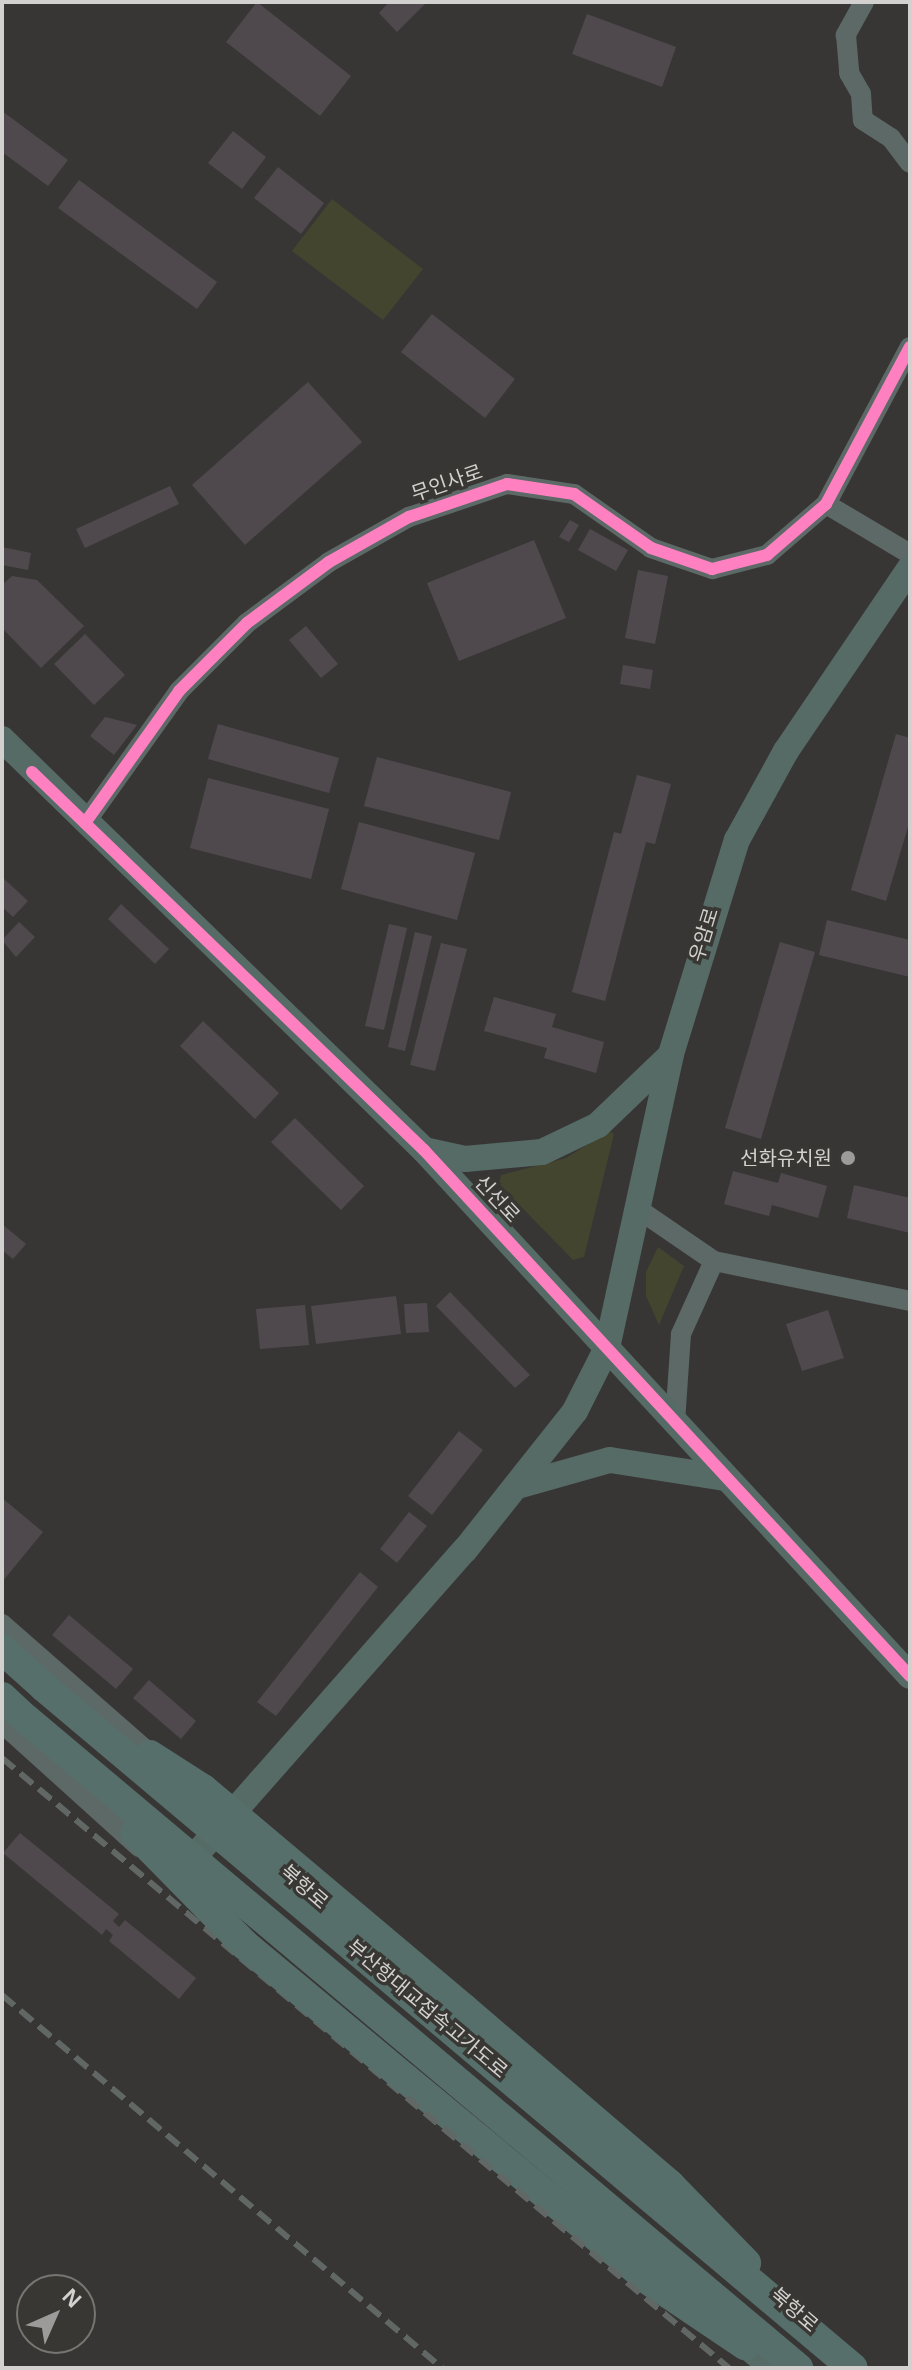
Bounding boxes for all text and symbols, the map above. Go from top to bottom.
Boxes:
street label: 무인사로 [408,460,486,506]
street label: 우암로 [684,905,724,965]
place label: 선화유치원 [740,1146,832,1170]
marker: 선화유치원 [839,1149,857,1167]
street label: 신선로 [469,1171,525,1227]
street label: 북항로 [275,1860,333,1914]
street label: 부산항대교접속고가도로 [342,1935,512,2083]
north arrow [16,2274,96,2354]
street label: 북항로 [765,2283,823,2337]
text: N [57,2284,86,2313]

